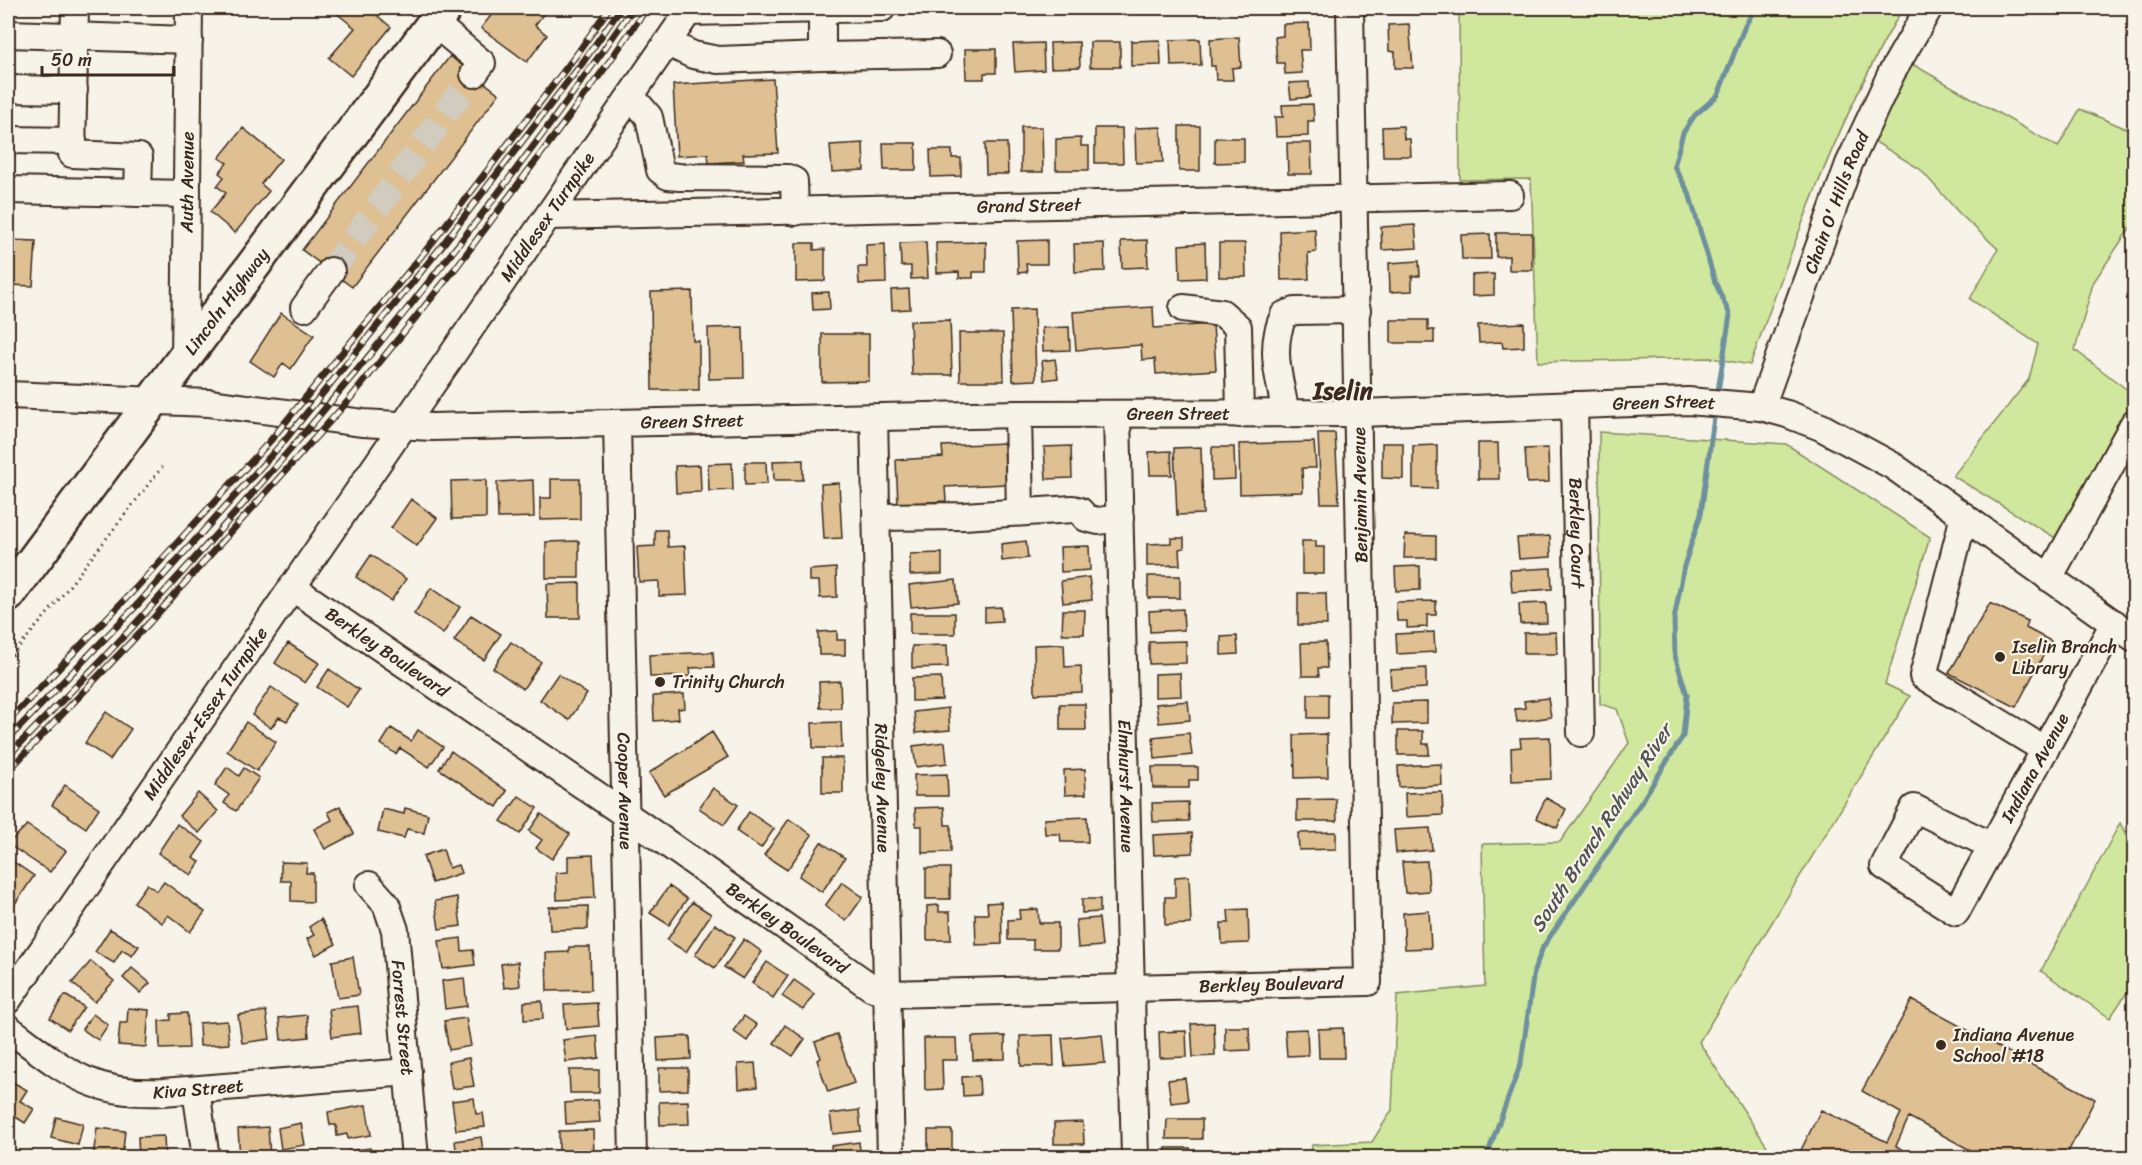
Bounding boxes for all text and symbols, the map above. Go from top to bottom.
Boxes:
scale bar [42,39,174,77]
text: 50 m [51,44,92,76]
street label: Chain O' Hills Road [1794,124,1879,278]
street label: Auth Avenue [170,131,204,234]
street label: Middlesex Turnpike [491,145,604,288]
street label: Grand Street [977,188,1082,223]
street label: Lincoln Highway [176,240,278,362]
district label: Iselin [1311,370,1373,412]
street label: Green Street [1612,385,1717,420]
street label: Green Street [1127,397,1230,430]
street label: Green Street [640,404,744,438]
street label: Benjamin Avenue [1343,426,1377,563]
street label: Berkley Court [1560,477,1594,589]
street label: Berkley Boulevard [318,598,457,707]
street label: Middlesex-Essex Turnpike [134,620,277,807]
place label: Iselin Branch Library [2011,631,2117,684]
marker: Iselin Branch Library [1993,650,2007,664]
place label: Trinity Church [672,666,785,698]
marker: Trinity Church [653,675,667,689]
street label: Indiana Avenue [1991,706,2078,829]
water label: South Branch Rahway River [1521,714,1684,940]
street label: Elmhurst Avenue [1108,719,1144,853]
street label: Ridgeley Avenue [865,723,900,853]
street label: Cooper Avenue [608,732,642,850]
street label: Berkley Boulevard [719,873,857,984]
street label: Forrest Street [382,959,424,1077]
street label: Berkley Boulevard [1198,967,1345,1002]
place label: Indiana Avenue School #18 [1952,1019,2075,1072]
marker: Indiana Avenue School #18 [1934,1038,1948,1052]
street label: Kiva Street [152,1069,245,1108]

